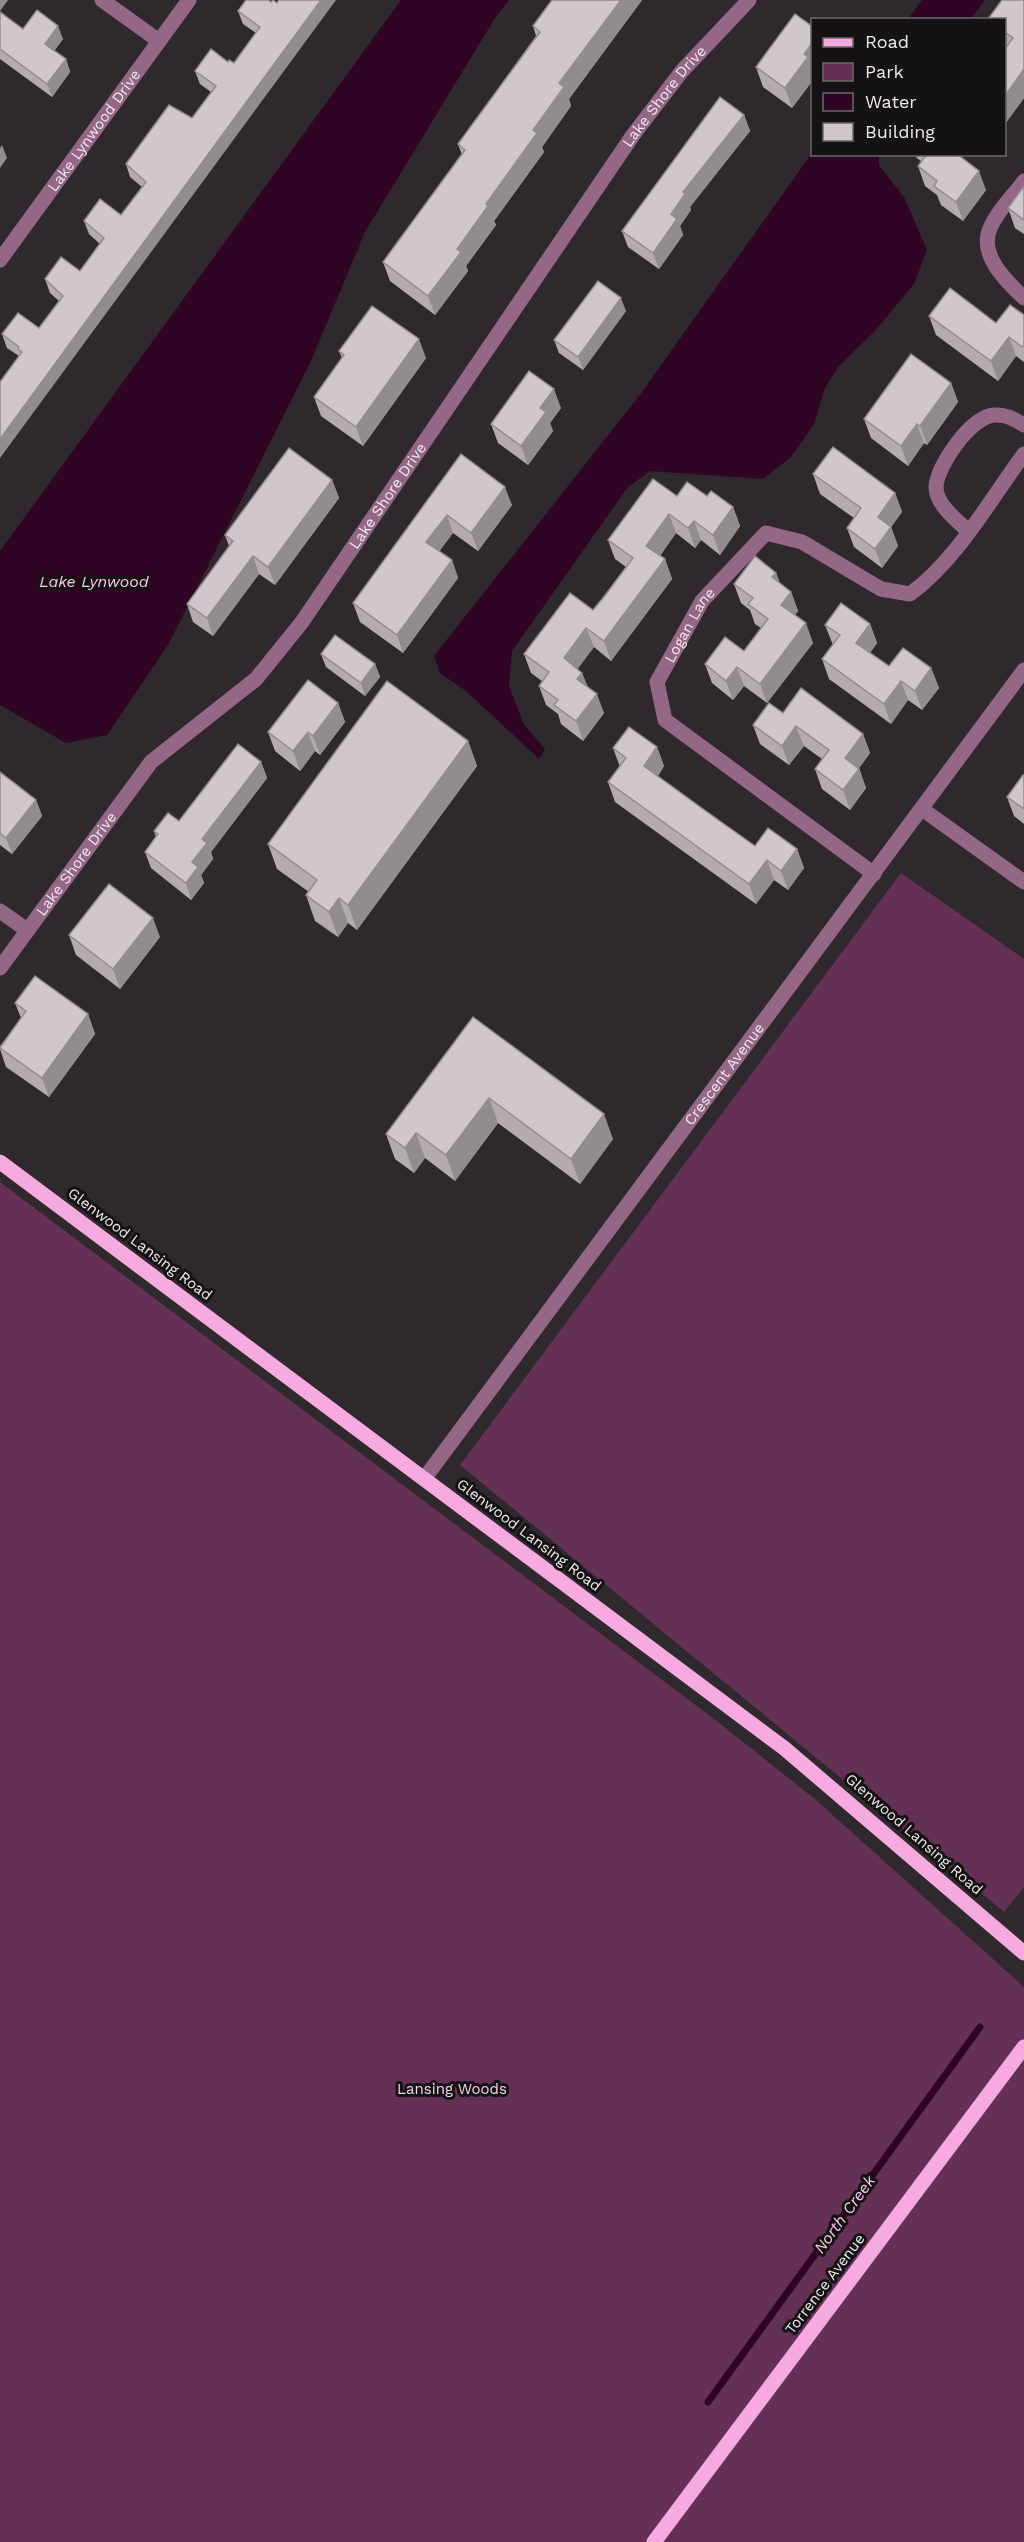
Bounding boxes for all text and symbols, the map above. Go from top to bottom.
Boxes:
legend [811,18,1006,156]
text: Road [865,31,909,52]
street label: Lake Shore Drive [618,42,710,150]
text: Park [865,61,904,82]
street label: Lake Lynwood Drive [44,66,144,195]
text: Water [865,91,917,112]
text: Building [865,121,935,142]
street label: Lake Shore Drive [345,439,430,552]
water label: Lake Lynwood [39,572,150,591]
street label: Logan Lane [661,584,719,666]
street label: Lake Shore Drive [32,808,120,919]
street label: Crescent Avenue [680,1019,768,1129]
street label: Glenwood Lansing Road [64,1184,216,1304]
street label: Glenwood Lansing Road [453,1475,605,1595]
street label: Glenwood Lansing Road [842,1770,986,1898]
park label: Lansing Woods [397,2080,507,2098]
water label: North Creek [810,2171,880,2257]
street label: Torrence Avenue [781,2230,869,2338]

